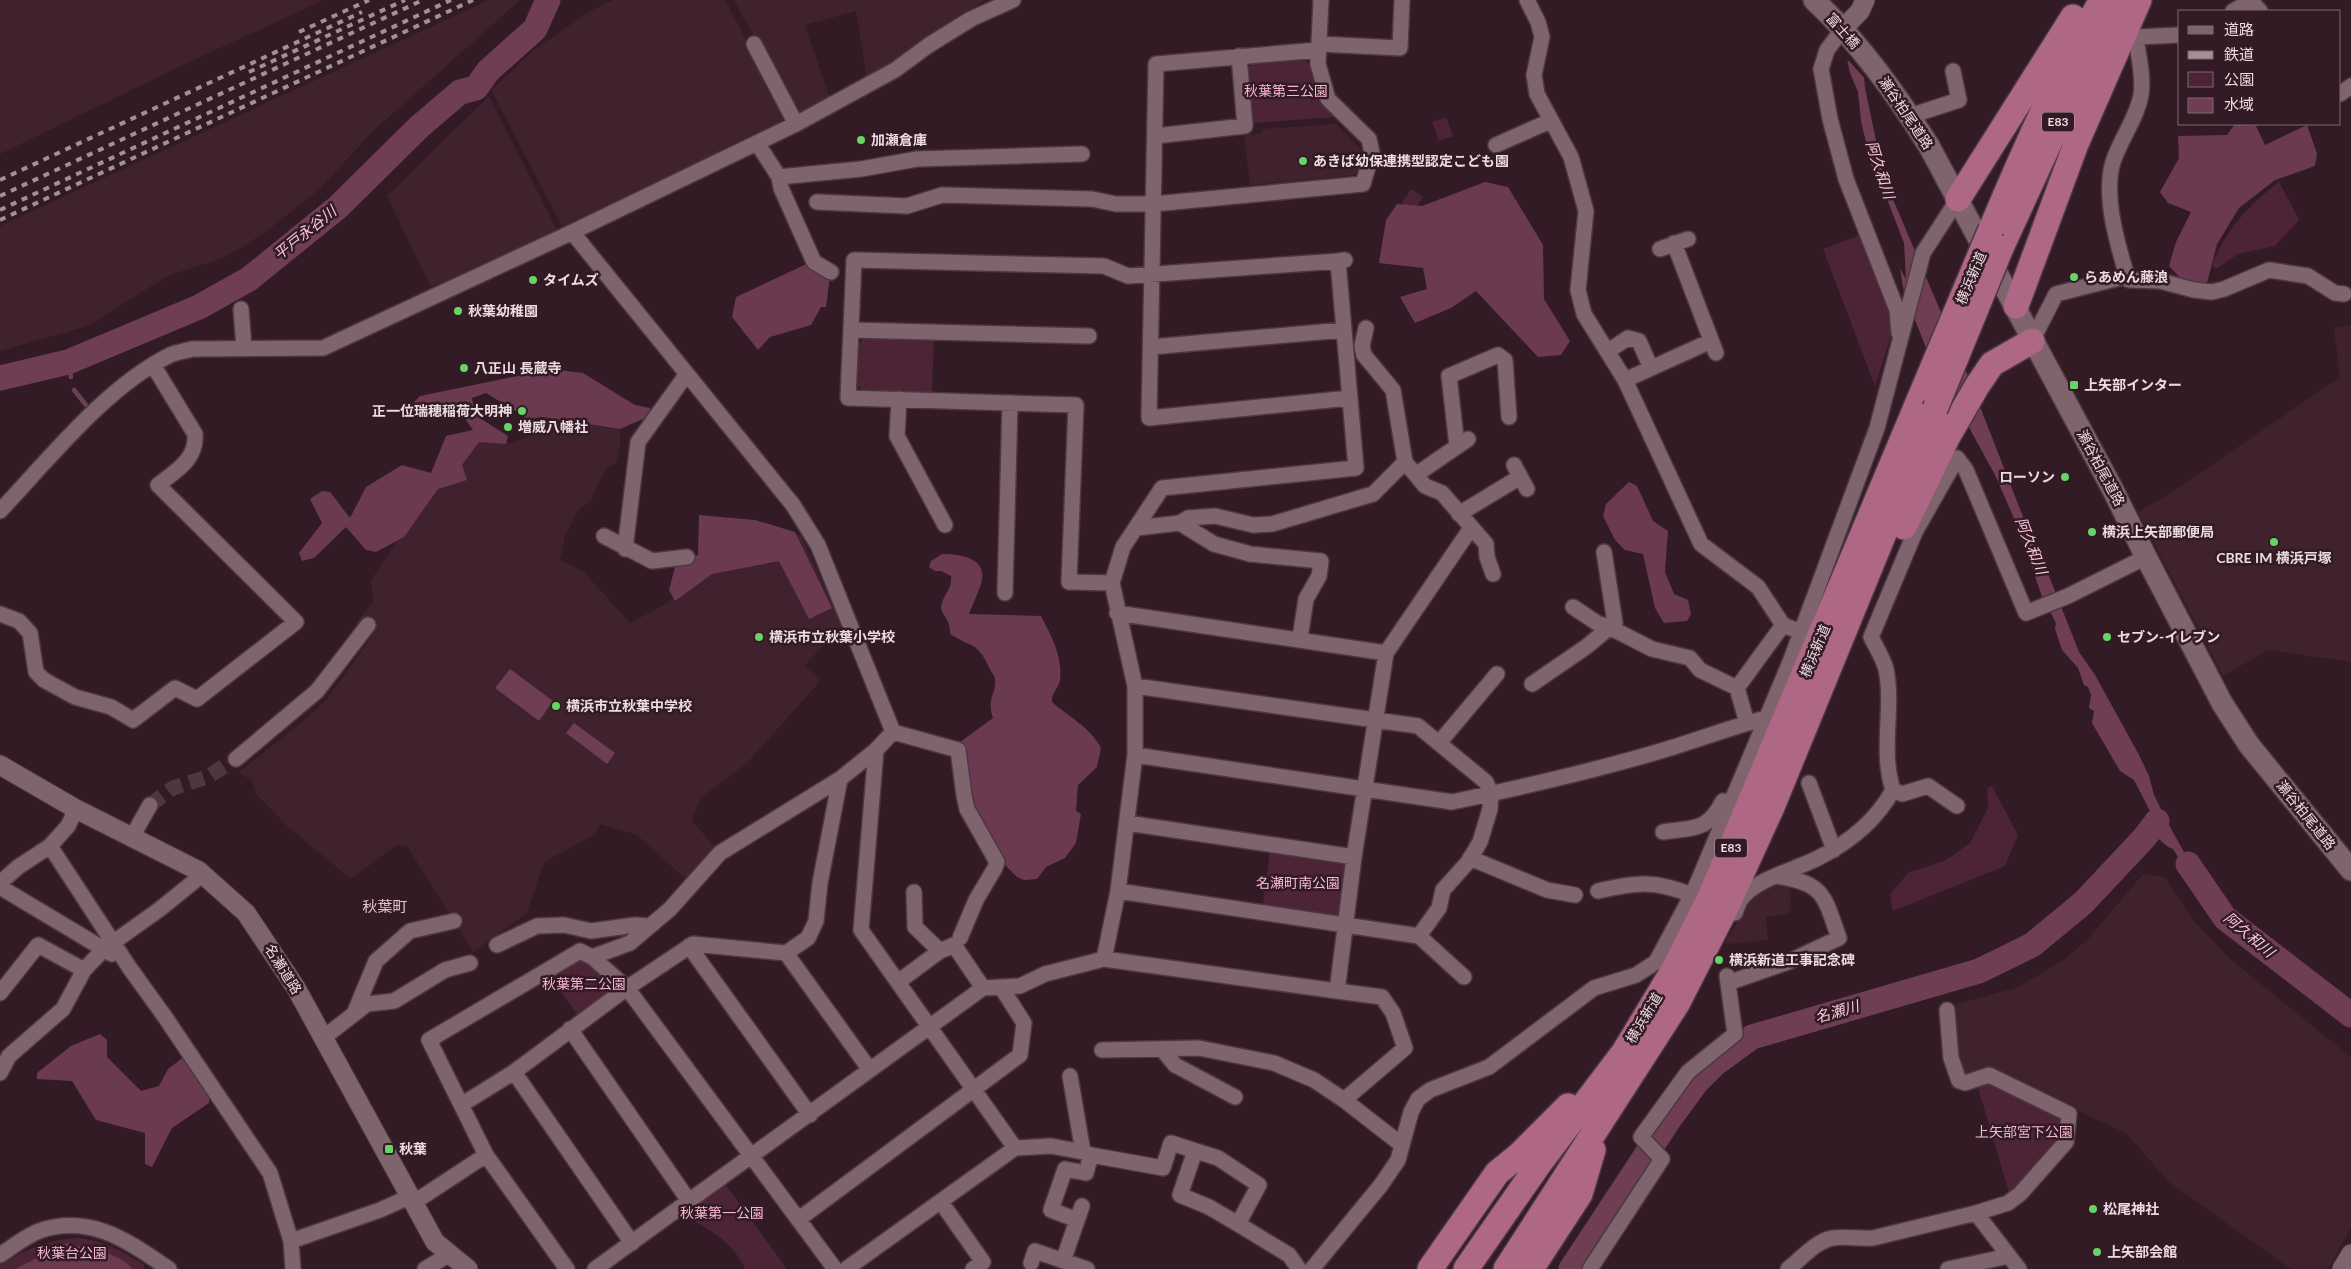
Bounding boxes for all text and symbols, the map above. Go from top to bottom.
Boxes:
street label: 富士橋 [1823,9,1864,52]
legend [2178,10,2341,125]
text: 道路 [2224,20,2254,38]
text: 鉄道 [2224,45,2254,63]
text: 公園 [2224,70,2254,88]
street label: 瀬谷柏尾道路 [1876,73,1937,152]
park label: 秋葉第三公園 [1244,82,1328,99]
text: 水域 [2224,95,2254,113]
road number: E83 [2042,112,2074,132]
place label: 加瀬倉庫 [871,131,927,148]
marker: 加瀬倉庫 [855,134,867,146]
water label: 阿久和川 [1863,138,1899,203]
place label: あきば幼保連携型認定こども園 [1313,152,1509,169]
marker: あきば幼保連携型認定こども園 [1297,155,1309,167]
water label: 平戸永谷川 [270,200,341,263]
street label: 横浜新道 [1952,249,1989,307]
place label: らあめん藤浪 [2084,268,2168,285]
place label: タイムズ [543,271,599,288]
marker: らあめん藤浪 [2068,271,2080,283]
marker: タイムズ [527,274,539,286]
place label: 秋葉幼稚園 [468,302,538,319]
marker: 秋葉幼稚園 [452,305,464,317]
place label: 八正山 長蔵寺 [474,359,561,376]
marker: 八正山 長蔵寺 [458,362,470,374]
place label: 上矢部インター [2084,376,2182,393]
marker: 上矢部インター [2068,379,2080,391]
place label: 正一位瑞穂稲荷大明神 [372,402,512,419]
marker: 正一位瑞穂稲荷大明神 [516,405,528,417]
place label: 増威八幡社 [518,418,588,435]
marker: 増威八幡社 [502,421,514,433]
street label: 瀬谷柏尾道路 [2074,427,2129,509]
place label: ローソン [1999,468,2055,485]
marker: ローソン [2059,471,2071,483]
water label: 阿久和川 [2012,514,2052,579]
place label: 横浜上矢部郵便局 [2102,523,2214,540]
marker: 横浜上矢部郵便局 [2086,526,2098,538]
marker: CBRE IM 横浜戸塚 [2268,536,2280,548]
place label: CBRE IM 横浜戸塚 [2216,549,2332,566]
street label: 横浜新道 [1796,622,1833,680]
place label: 横浜市立秋葉小学校 [769,628,895,645]
place label: セブン-イレブン [2117,628,2220,645]
marker: 横浜市立秋葉小学校 [753,631,765,643]
marker: セブン-イレブン [2101,631,2113,643]
place label: 横浜市立秋葉中学校 [566,697,692,714]
marker: 横浜市立秋葉中学校 [550,700,562,712]
street label: 瀬谷柏尾道路 [2273,777,2339,853]
road number: E83 [1715,838,1747,858]
park label: 名瀬町南公園 [1256,874,1340,891]
district label: 秋葉町 [362,897,408,915]
water label: 阿久和川 [2221,908,2280,962]
street label: 名瀬道路 [261,940,305,997]
place label: 横浜新道工事記念碑 [1729,951,1855,968]
marker: 横浜新道工事記念碑 [1713,954,1725,966]
park label: 秋葉第二公園 [542,975,626,992]
street label: 横浜新道 [1622,989,1665,1046]
water label: 名瀬川 [1813,996,1863,1026]
park label: 上矢部宮下公園 [1975,1123,2073,1140]
place label: 秋葉 [399,1140,427,1157]
marker: 秋葉 [383,1143,395,1155]
place label: 松尾神社 [2103,1200,2159,1217]
marker: 松尾神社 [2087,1203,2099,1215]
park label: 秋葉第一公園 [680,1204,764,1221]
place label: 上矢部会館 [2107,1243,2177,1260]
park label: 秋葉台公園 [37,1244,107,1261]
marker: 上矢部会館 [2091,1246,2103,1258]

